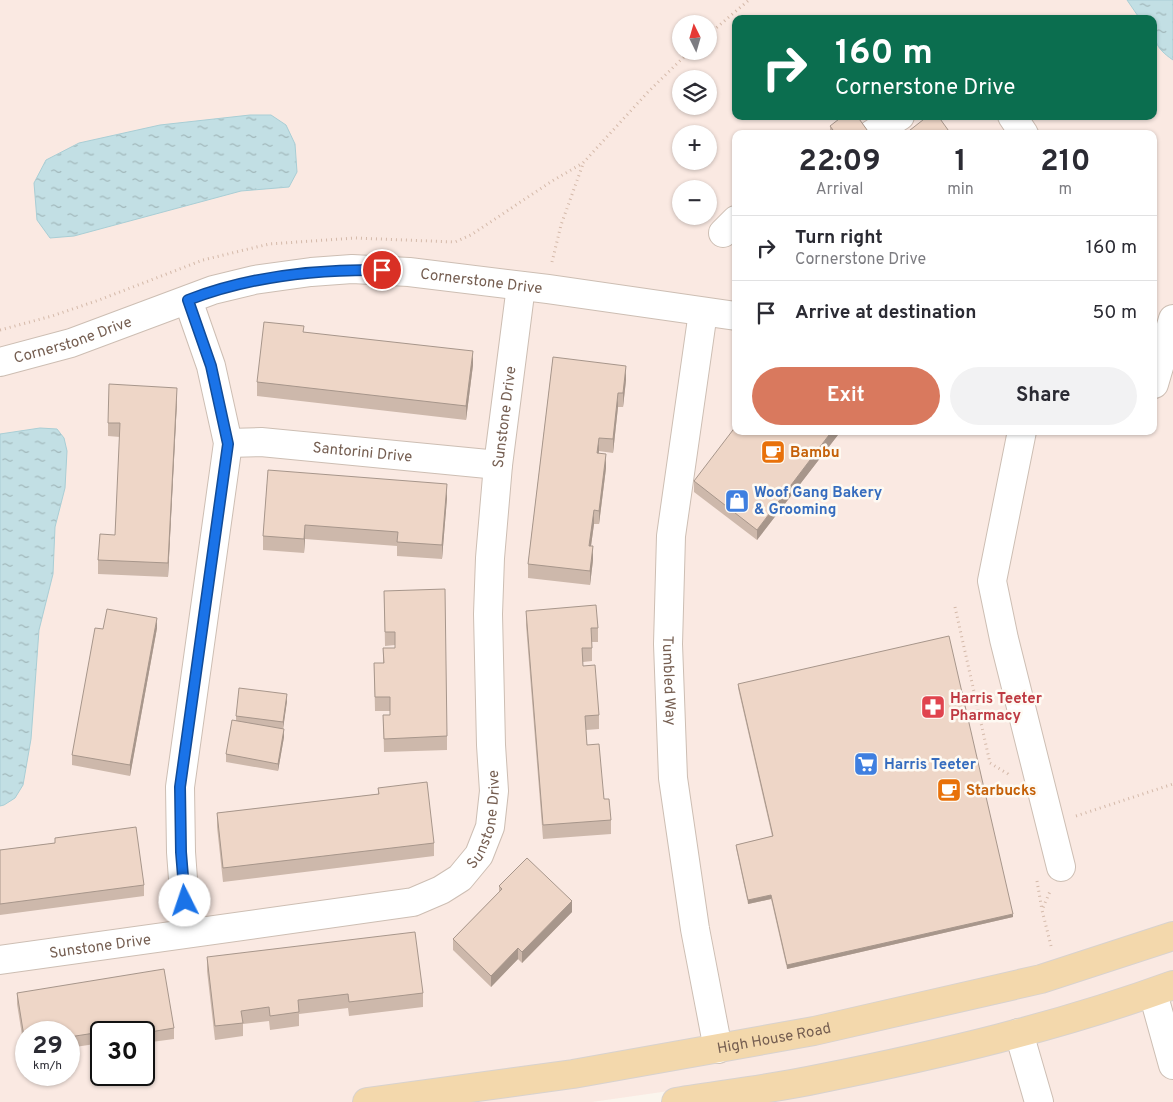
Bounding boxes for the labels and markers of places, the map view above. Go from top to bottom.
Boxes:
pin [361,249,403,291]
cafe icon: Bambu [760,439,786,465]
place label: Bambu [790,444,840,463]
place label: Woof Gang Bakery & Grooming [754,484,883,520]
shop icon: Woof Gang Bakery & Grooming [724,488,750,514]
place label: Harris Teeter Pharmacy [950,690,1043,726]
pharmacy icon: Harris Teeter Pharmacy [920,694,946,720]
supermarket icon: Harris Teeter [853,751,879,777]
place label: Harris Teeter [884,756,977,775]
cafe icon: Starbucks [936,777,962,803]
place label: Starbucks [966,782,1036,801]

